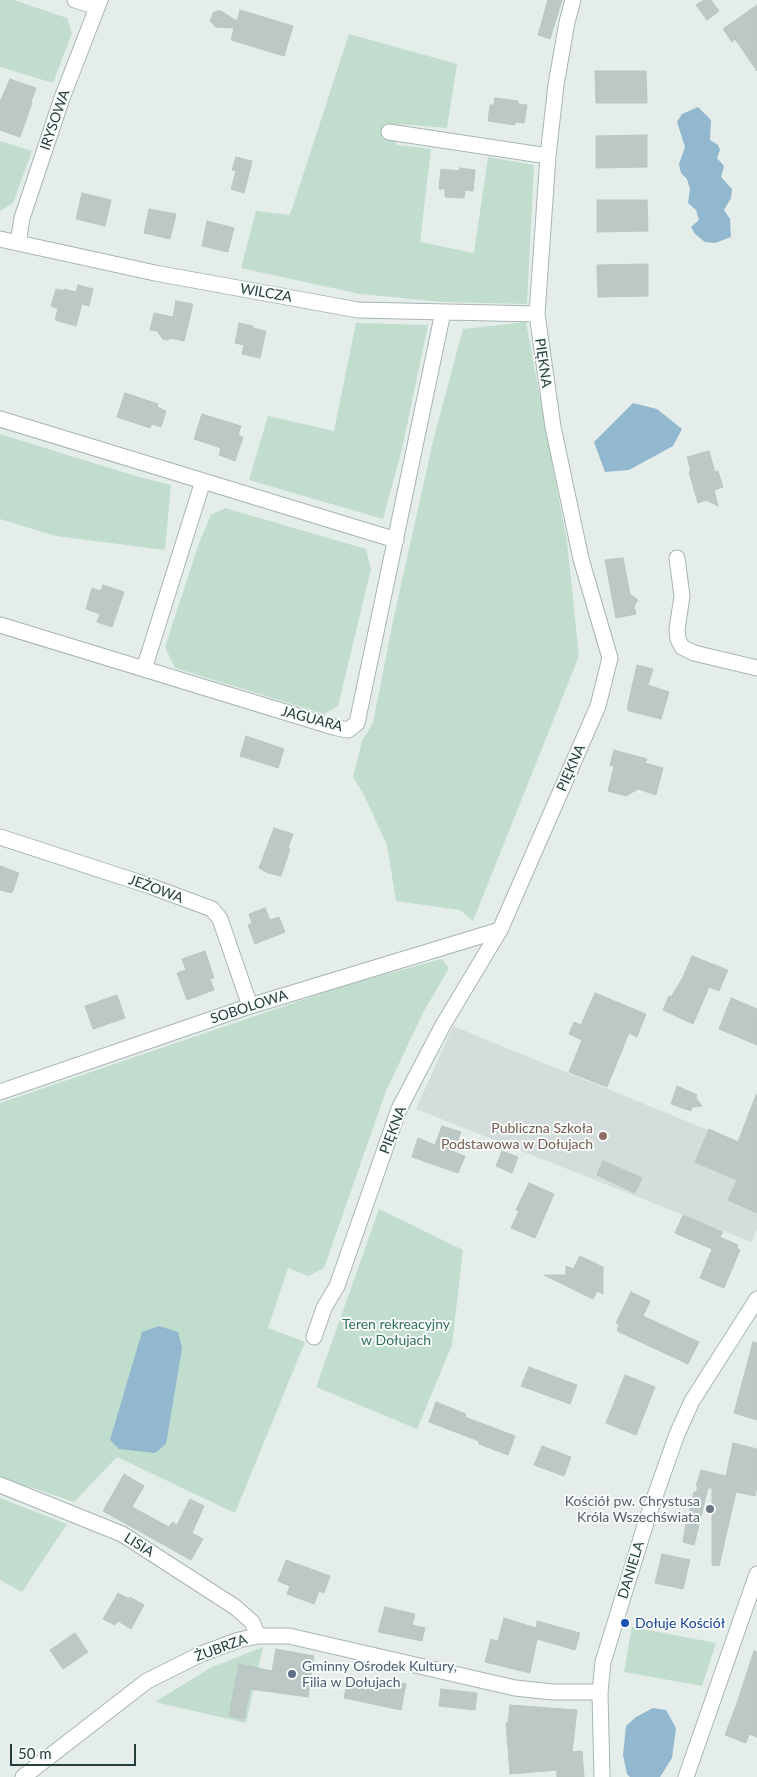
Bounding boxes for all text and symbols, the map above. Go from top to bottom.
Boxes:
street label: IRYSOWA [37,88,73,152]
street label: WILCZA [239,280,293,306]
street label: PIĘKNA [531,337,555,389]
street label: JAGUARA [279,703,345,735]
street label: PIĘKNA [553,742,589,794]
street label: JEŻOWA [127,871,185,907]
street label: SOBOLOWA [208,987,290,1027]
street label: PIĘKNA [376,1104,410,1156]
place label: Publiczna Szkoła Podstawowa w Dołujach [441,1120,593,1152]
marker: Publiczna Szkoła Podstawowa w Dołujach [597,1130,609,1142]
park label: Teren rekreacyjny w Dołujach [342,1316,450,1348]
place label: Kościół pw. Chrystusa Króla Wszechświata [565,1493,700,1525]
marker: Kościół pw. Chrystusa Króla Wszechświata [704,1503,716,1515]
street label: LISIA [121,1529,157,1561]
street label: DANIELA [614,1539,648,1601]
place label: Dołuje Kościół [635,1615,725,1631]
marker: Dołuje Kościół [619,1617,631,1629]
street label: ŻUBRZA [193,1631,249,1665]
place label: Gminny Ośrodek Kultury, Filia w Dołujach [302,1658,457,1690]
marker: Gminny Ośrodek Kultury, Filia w Dołujach [286,1668,298,1680]
scale bar [12,1734,139,1766]
text: 50 m [18,1744,52,1762]

